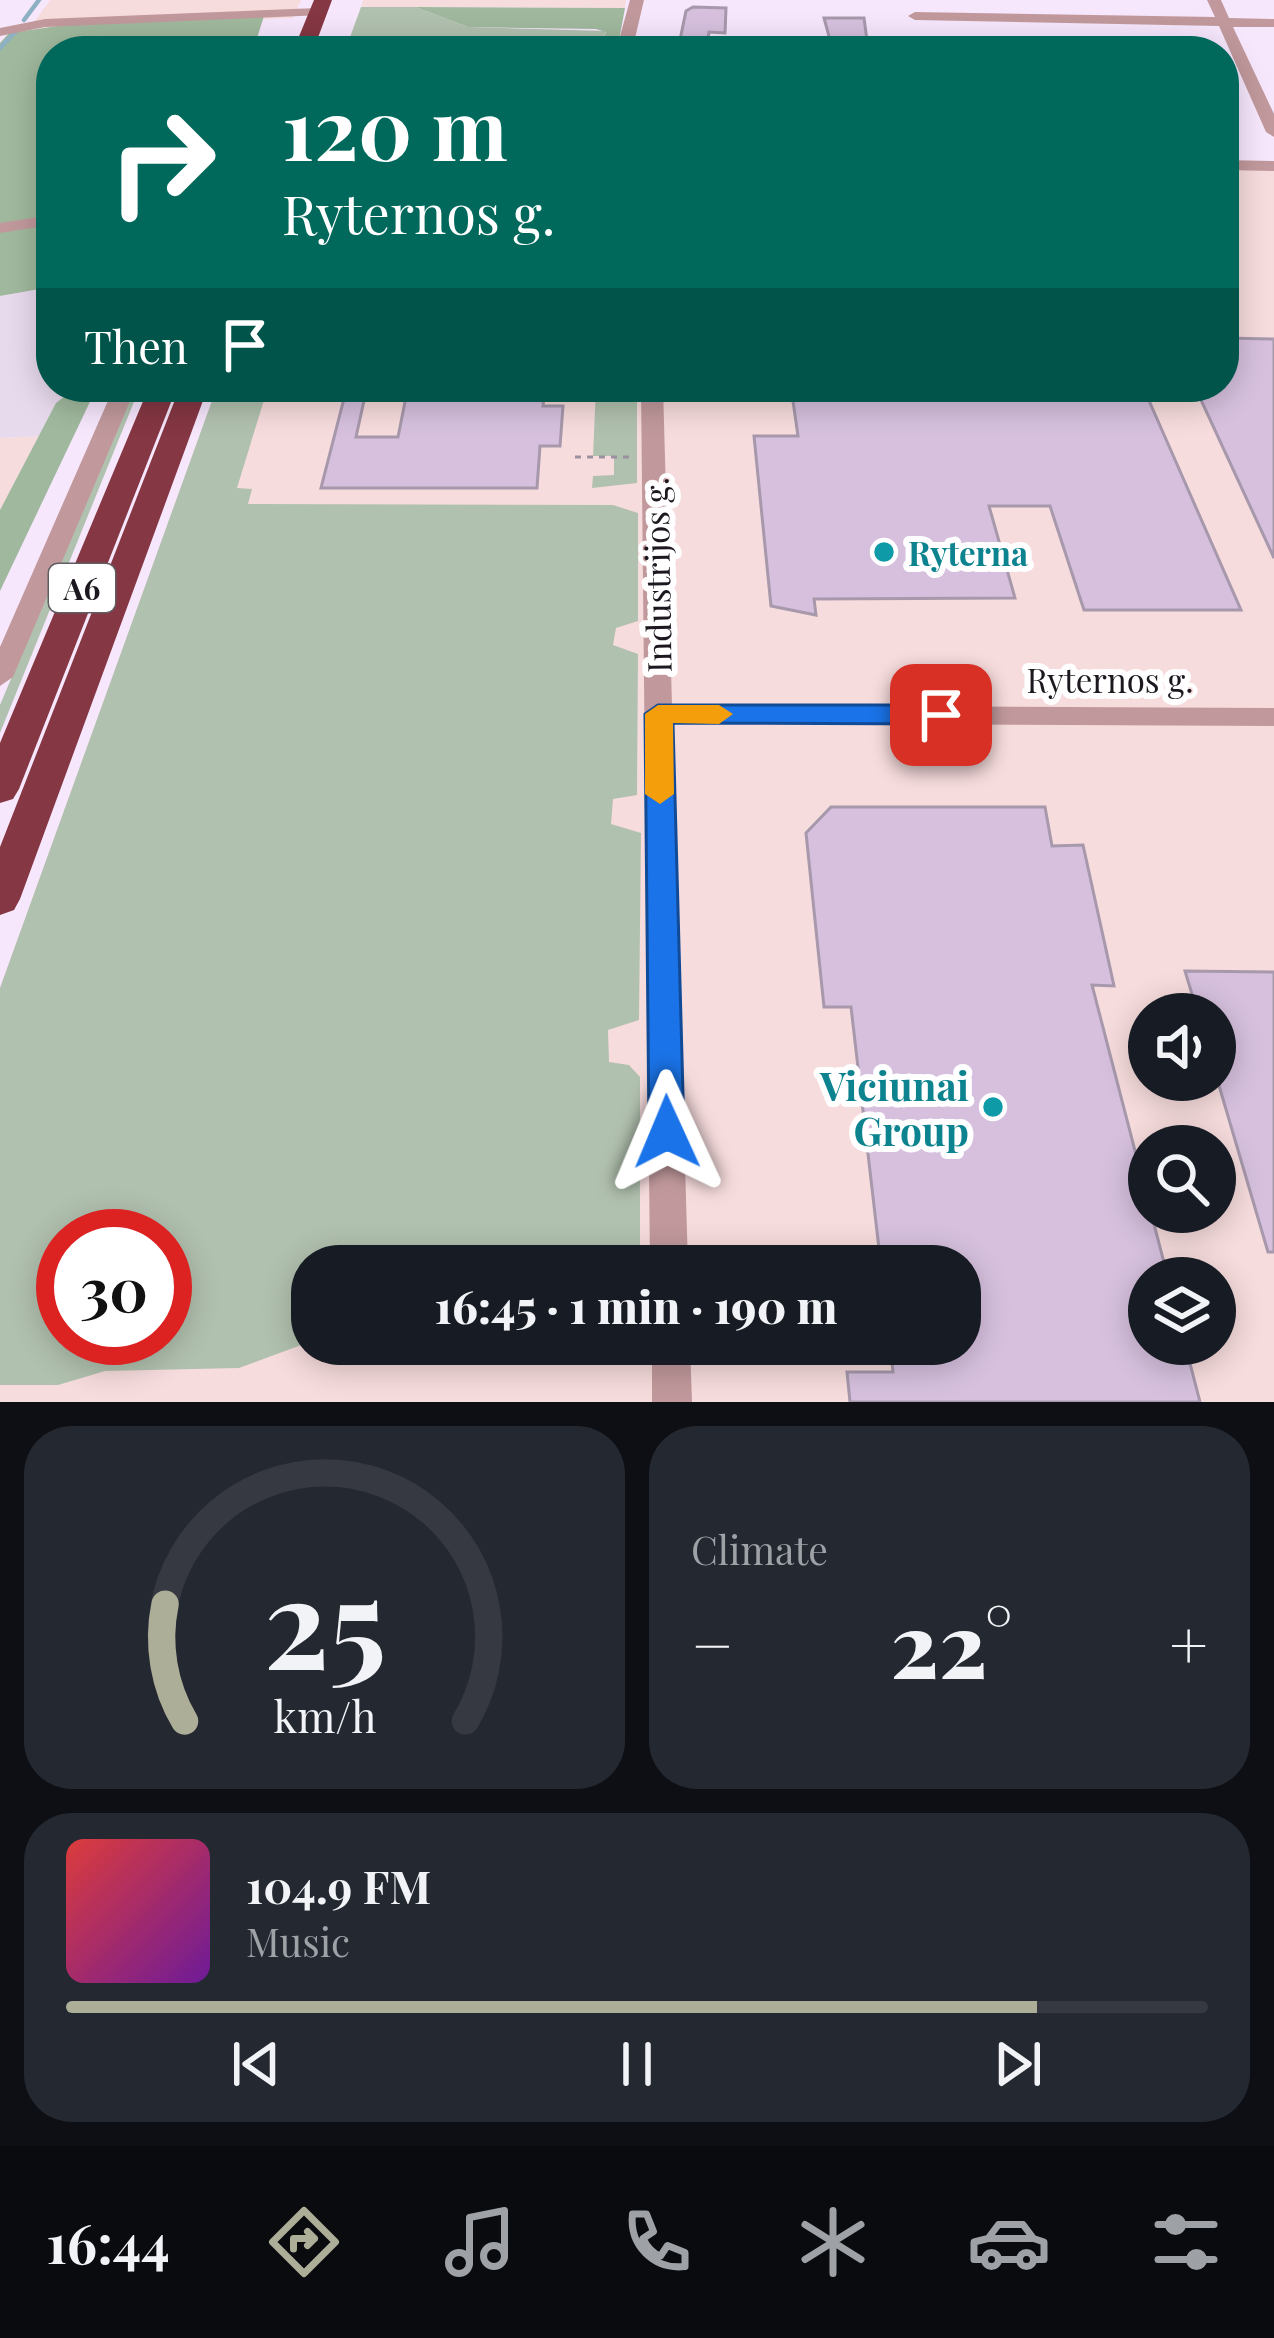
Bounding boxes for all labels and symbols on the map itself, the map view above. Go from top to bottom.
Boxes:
street label: Industrijos g. [632,477,680,673]
place label: Ryterna [908,530,1028,574]
marker: Ryterna [871,539,897,565]
road number: A6 [49,564,115,612]
street label: Ryternos g. [1026,657,1194,701]
pin [890,664,992,766]
place label: Viciunai Group [819,1059,969,1156]
position arrow [604,1069,730,1195]
marker: Viciunai Group [980,1094,1006,1120]
speed limit sign: 30 [36,1209,192,1365]

